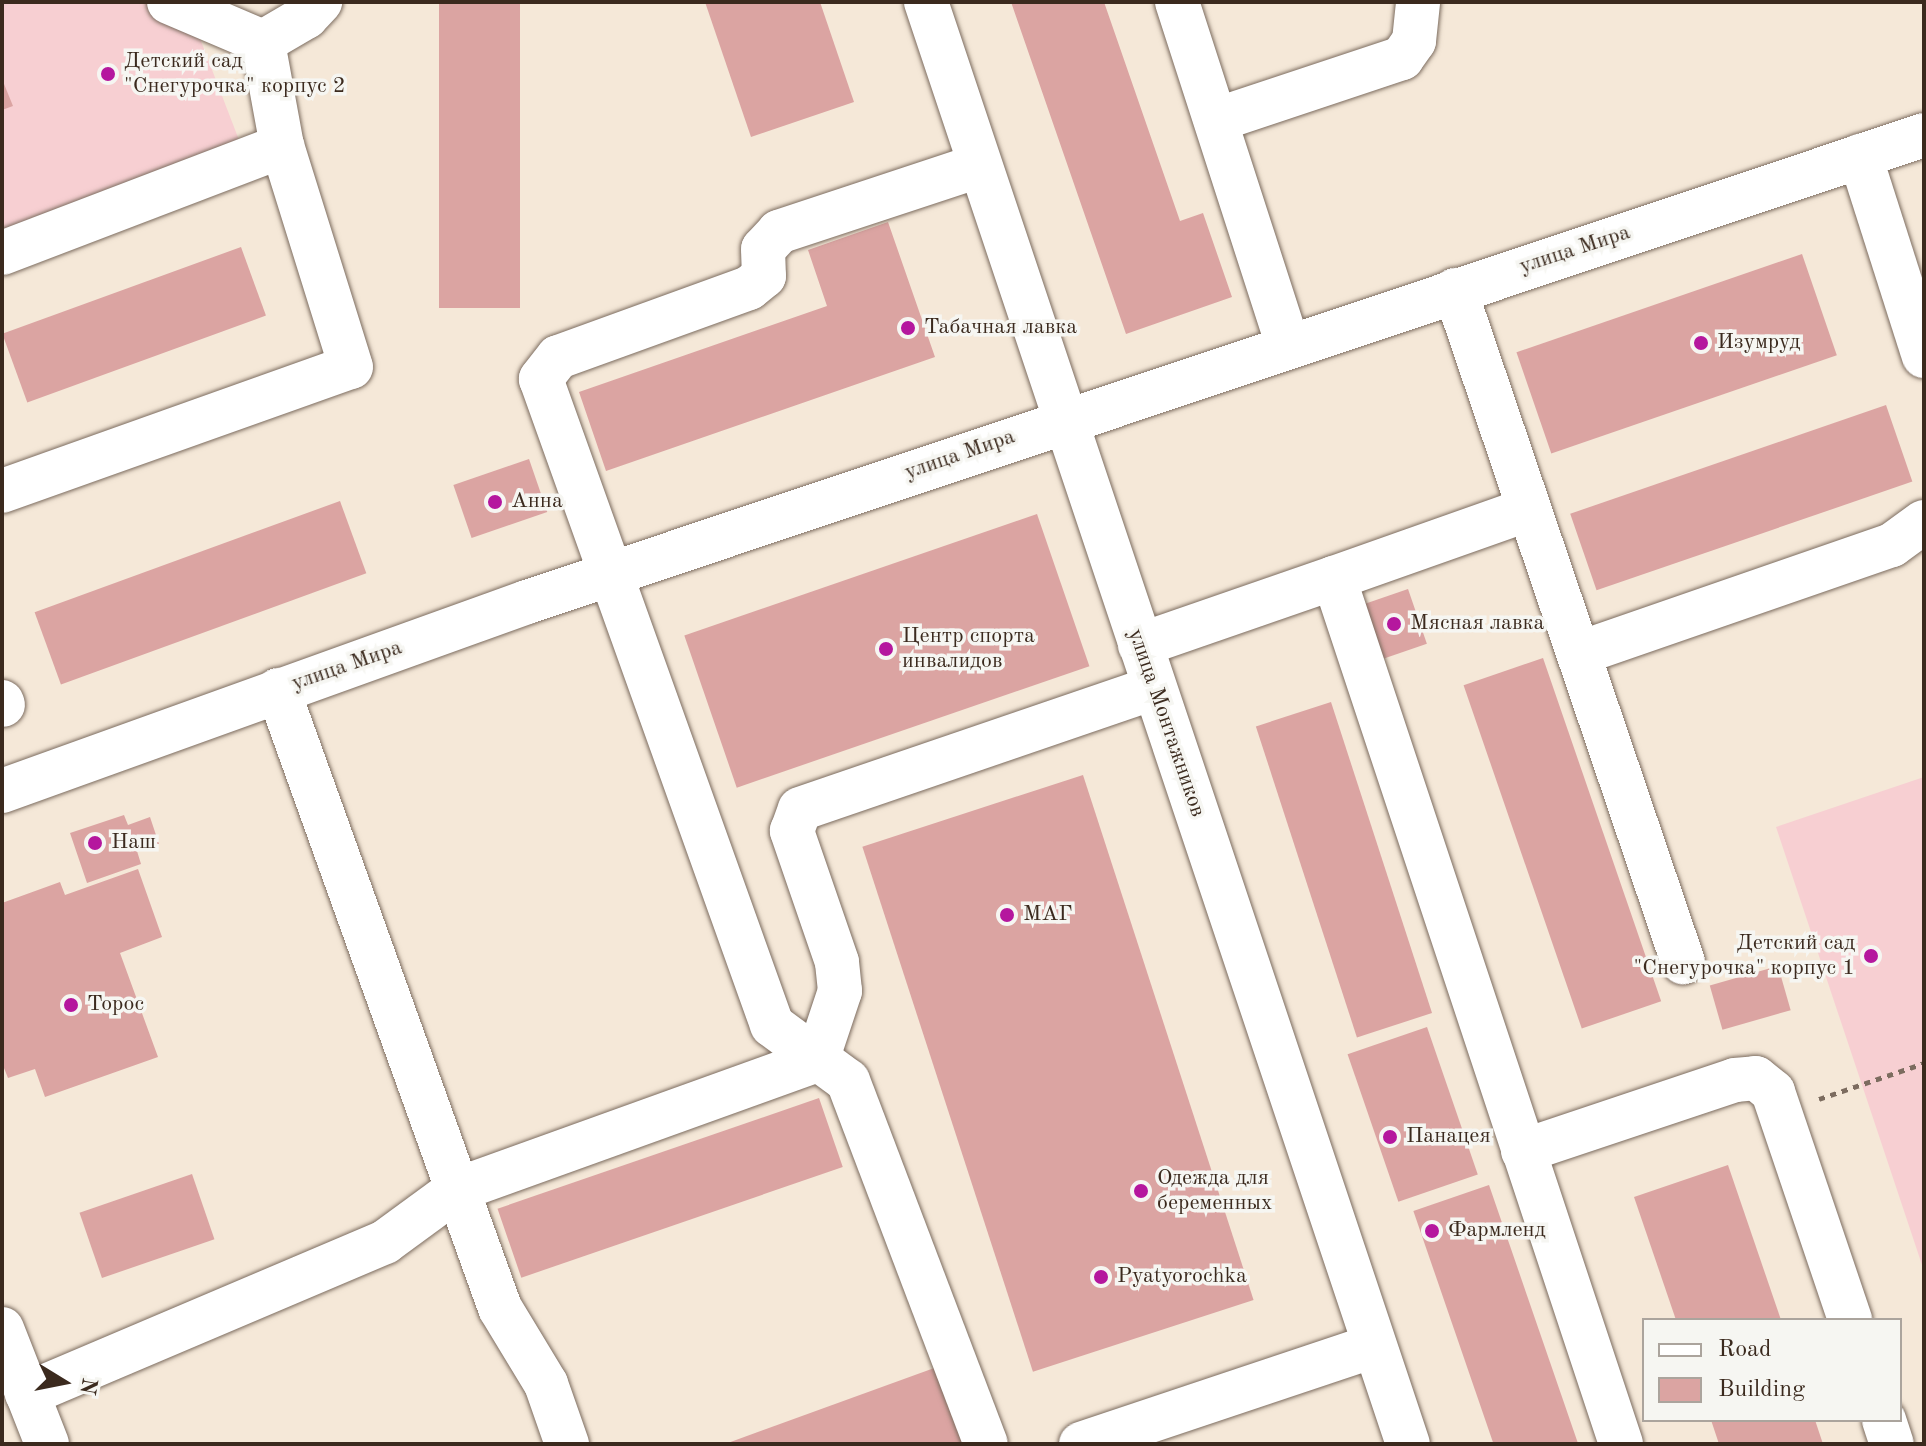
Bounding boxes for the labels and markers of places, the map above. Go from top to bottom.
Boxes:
place label: Детский сад "Снегурочка" корпус 2 [124,48,345,100]
marker: Детский сад "Снегурочка" корпус 2 [99,65,117,83]
place label: Табачная лавка [924,315,1077,341]
marker: Табачная лавка [899,319,917,337]
place label: Изумруд [1717,330,1800,356]
marker: Изумруд [1692,334,1710,352]
place label: Анна [511,489,563,515]
marker: Анна [486,493,504,511]
place label: Мясная лавка [1410,611,1544,637]
marker: Мясная лавка [1385,615,1403,633]
place label: Центр спорта инвалидов [902,623,1035,674]
marker: Центр спорта инвалидов [877,640,895,658]
place label: Наш [111,830,156,856]
marker: Наш [86,834,104,852]
place label: МАГ [1023,902,1073,928]
marker: МАГ [998,906,1016,924]
place label: Детский сад "Снегурочка" корпус 1 [1634,930,1855,982]
marker: Детский сад "Снегурочка" корпус 1 [1862,947,1880,965]
place label: Торос [87,992,144,1018]
marker: Торос [62,996,80,1014]
place label: Панацея [1406,1124,1491,1150]
marker: Панацея [1381,1128,1399,1146]
place label: Одежда для беременных [1157,1165,1272,1216]
marker: Одежда для беременных [1132,1182,1150,1200]
place label: Фармленд [1448,1218,1545,1244]
marker: Фармленд [1423,1222,1441,1240]
place label: Pyatyorochka [1117,1264,1247,1290]
marker: Pyatyorochka [1092,1268,1110,1286]

